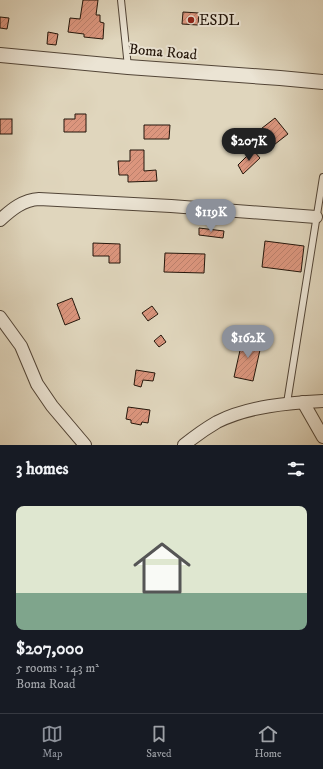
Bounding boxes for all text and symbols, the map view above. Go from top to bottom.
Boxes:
place label: ESDL [199,11,239,30]
marker: ESDL [186,15,196,25]
street label: Boma Road [128,40,199,65]
pin: $207K [221,128,277,162]
text: $207K [231,133,267,149]
pin: $119K [183,199,239,233]
text: $119K [195,204,227,220]
pin: $162K [220,325,276,359]
text: $162K [231,330,265,346]
text: 3 homes [16,458,69,480]
icon: filters [285,458,307,480]
icon: home [126,532,198,604]
text: $207,000 [16,638,84,660]
text: 5 rooms · 143 m² [16,660,99,676]
text: Boma Road [16,676,76,692]
tab: Map [41,723,63,761]
tab: Saved [146,723,172,761]
tab: Home [254,723,282,761]

